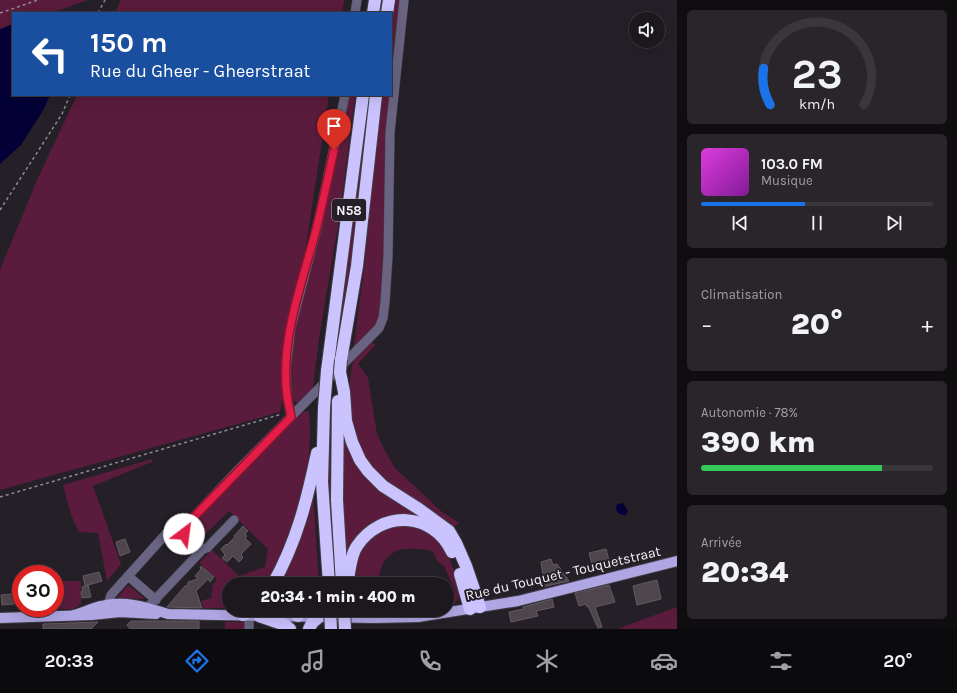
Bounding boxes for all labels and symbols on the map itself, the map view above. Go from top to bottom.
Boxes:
pin [317,109,351,150]
road number: N58 [332,199,366,221]
position arrow [163,513,205,555]
street label: Rue du Touquet - Touquetstraat [464,543,662,604]
speed limit sign: 30 [12,565,64,617]

